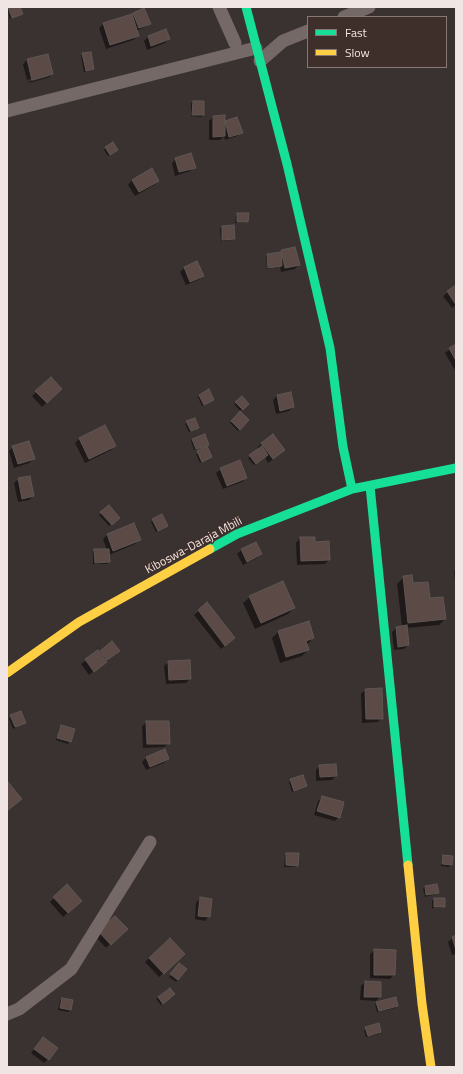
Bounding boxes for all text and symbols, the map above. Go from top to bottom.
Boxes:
legend [307,16,447,68]
text: Fast [345,23,367,42]
text: Slow [345,43,370,62]
street label: Kiboswa-Daraja Mbili [143,514,245,578]

